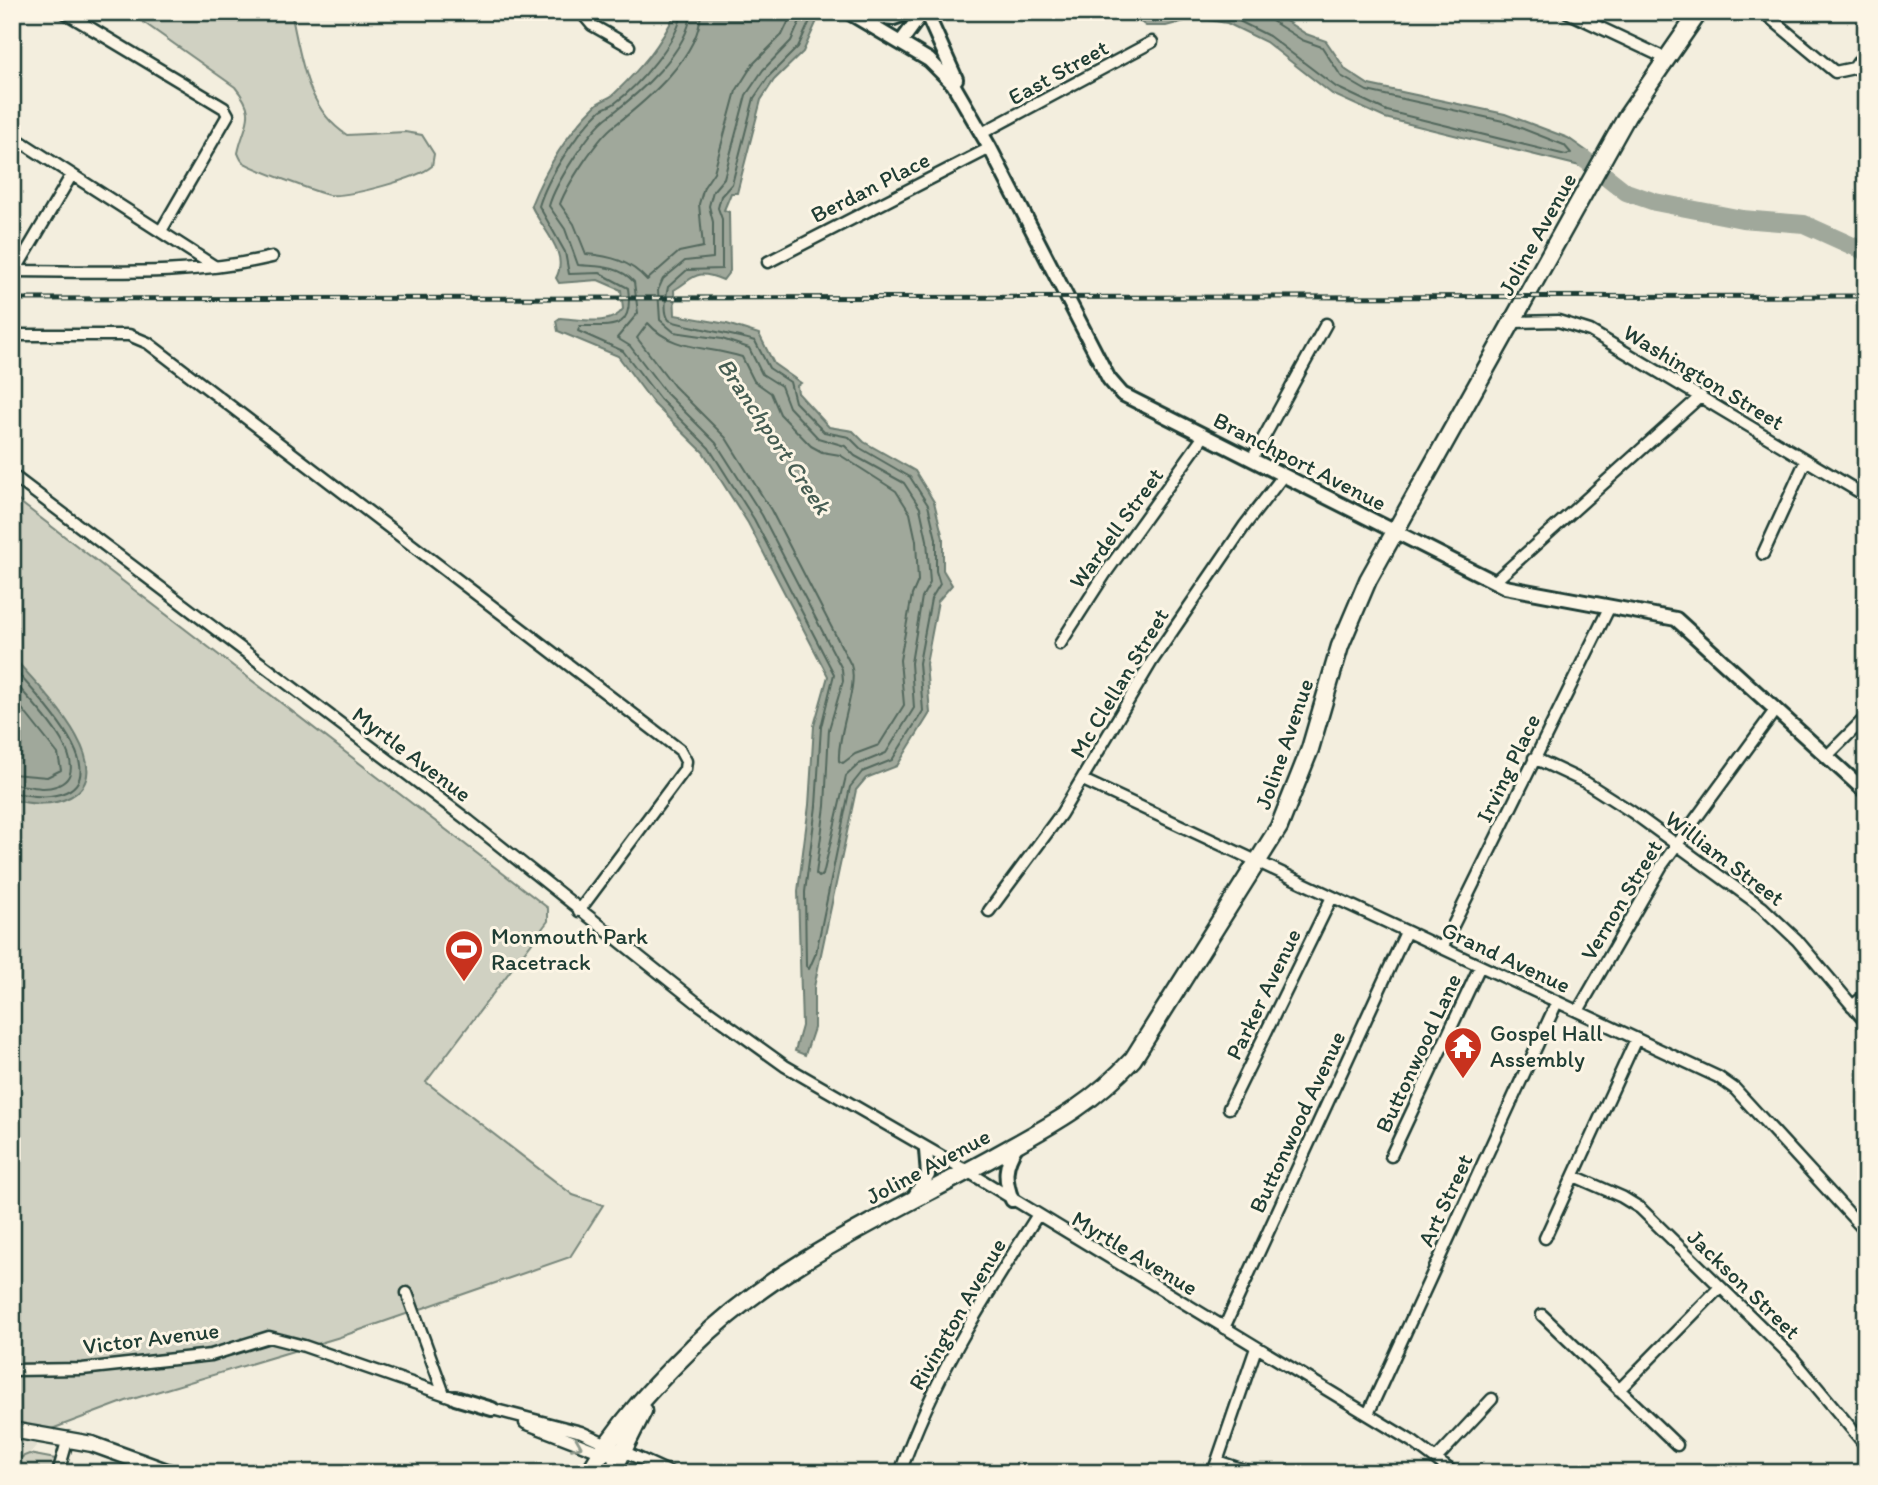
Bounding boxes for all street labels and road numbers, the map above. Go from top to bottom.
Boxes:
street label: East Street [1003,33,1113,111]
street label: Berdan Place [806,145,934,229]
street label: Joline Avenue [1492,168,1582,300]
street label: Washington Street [1618,318,1790,436]
street label: Branchport Avenue [1209,405,1391,517]
street label: Wardell Street [1063,462,1169,594]
street label: Mc Clellan Street [1063,603,1175,763]
street label: Joline Avenue [1249,675,1319,813]
street label: Myrtle Avenue [347,700,477,808]
street label: Irving Place [1470,709,1546,827]
street label: William Street [1660,804,1790,912]
street label: Vernon Street [1574,834,1668,965]
street label: Grand Avenue [1437,915,1575,999]
street label: Parker Avenue [1219,924,1307,1064]
street label: Buttonwood Lane [1369,969,1467,1137]
street label: Buttonwood Avenue [1243,1027,1351,1217]
street label: Joline Avenue [861,1122,995,1210]
street label: Art Street [1411,1149,1479,1251]
street label: Myrtle Avenue [1067,1204,1203,1302]
street label: Jackson Street [1681,1223,1807,1345]
street label: Rivington Avenue [902,1233,1012,1395]
street label: Victor Avenue [81,1316,221,1360]

